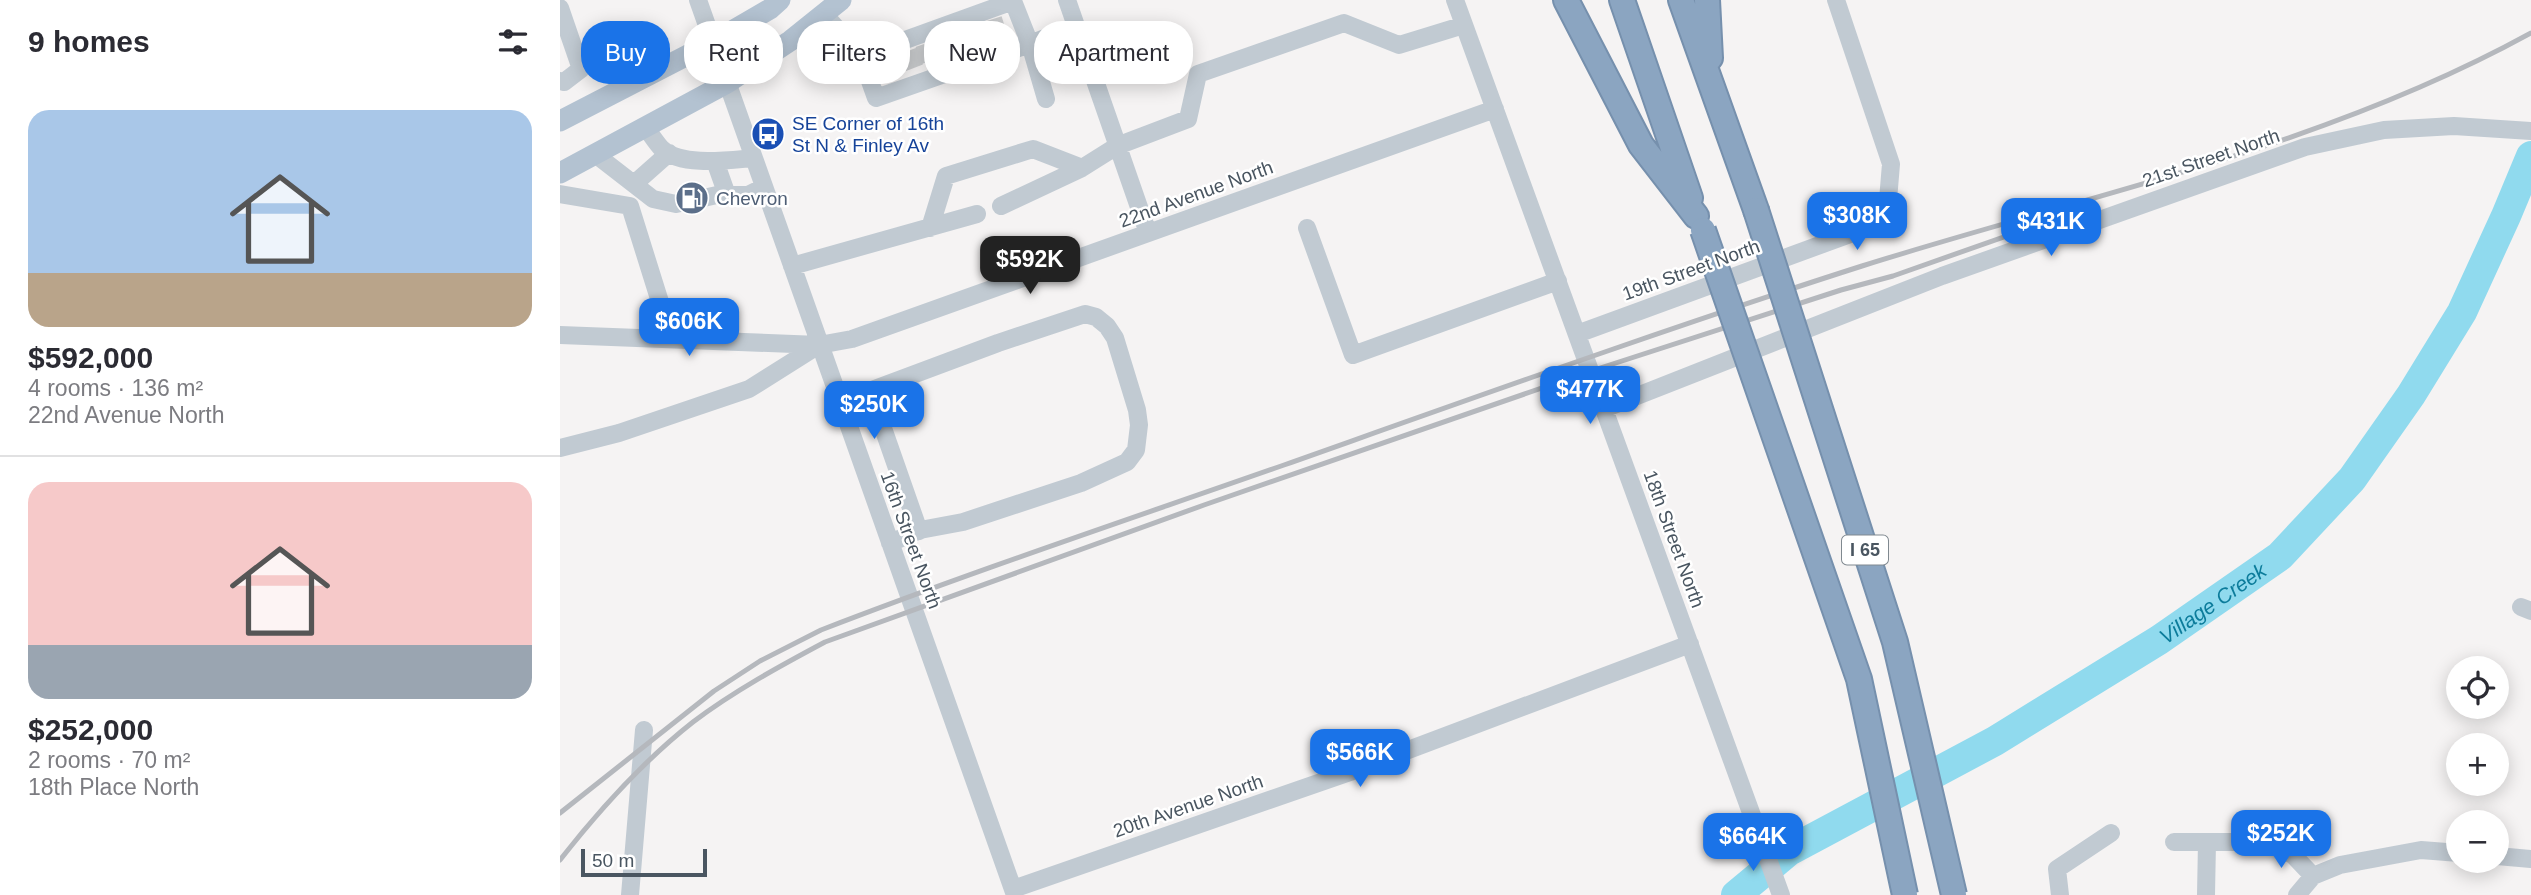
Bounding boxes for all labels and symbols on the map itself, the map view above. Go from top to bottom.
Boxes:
place label: SE Corner of 16th St N & Finley Av [792,113,944,156]
bus stop icon: SE Corner of 16th St N & Finley Av [749,115,787,153]
street label: 21st Street North [2140,125,2282,191]
street label: 22nd Avenue North [1116,156,1276,232]
fuel station icon: Chevron [673,179,711,217]
place label: Chevron [716,188,788,209]
pin: $308K [1808,192,1906,252]
pin: $431K [2002,198,2100,258]
street label: 19th Street North [1619,235,1763,305]
pin: $592K [981,236,1079,296]
pin: $606K [640,298,738,358]
pin: $477K [1541,366,1639,426]
pin: $250K [825,382,923,441]
street label: 18th Street North [1639,467,1709,611]
street label: 16th Street North [876,468,946,612]
road number: I 65 [1842,536,1888,564]
water label: Village Creek [2155,557,2271,648]
pin: $566K [1311,730,1409,789]
street label: 20th Avenue North [1110,771,1266,841]
pin: $252K [2232,810,2330,870]
pin: $664K [1704,814,1802,873]
scale bar [581,846,707,878]

